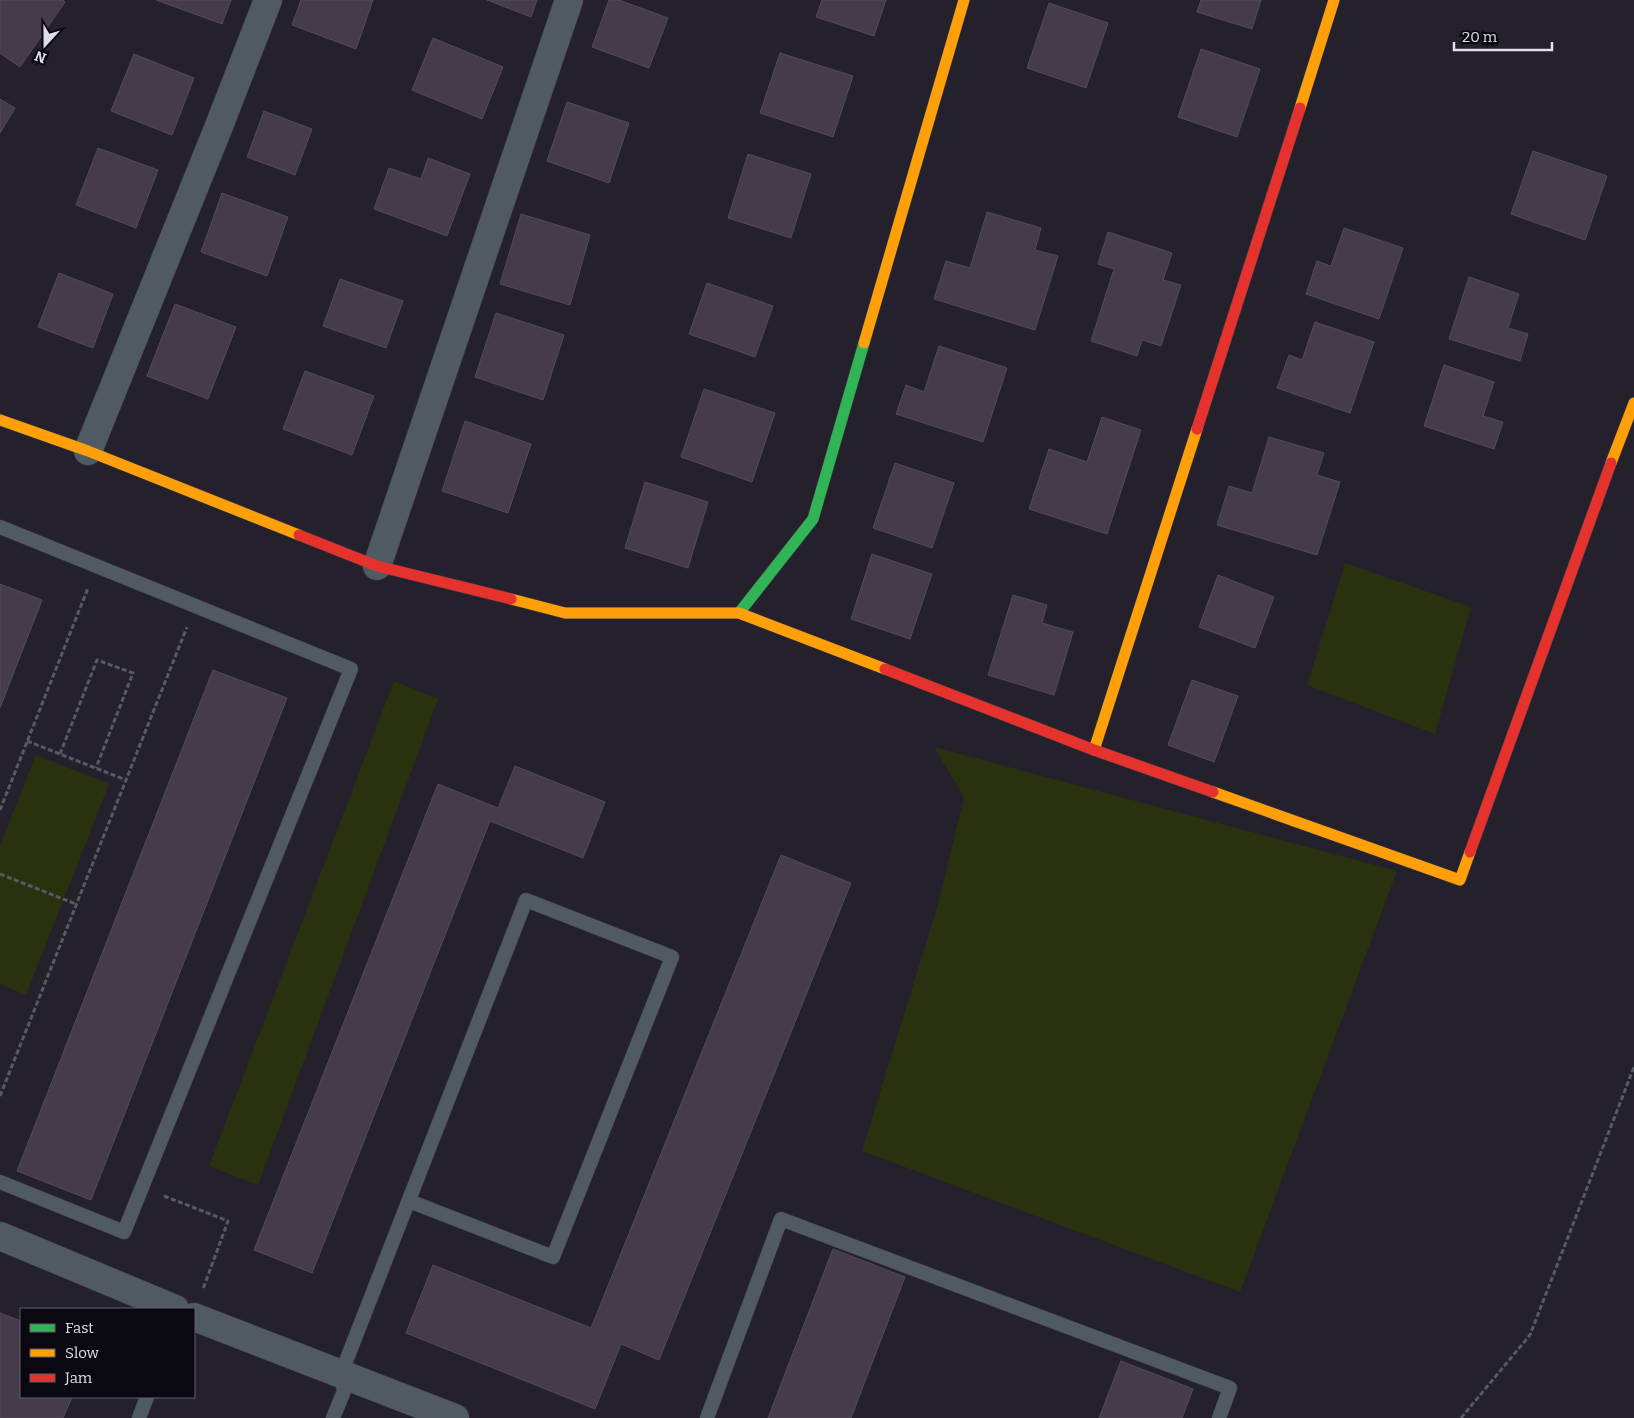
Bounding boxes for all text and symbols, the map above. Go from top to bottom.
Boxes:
north arrow [20,20,70,70]
scale bar [1454,20,1552,52]
text: 20 m [1462,28,1498,46]
text: N [32,47,49,67]
legend [20,1308,195,1398]
text: Fast [65,1319,94,1337]
text: Slow [65,1344,100,1362]
text: Jam [64,1369,93,1387]

